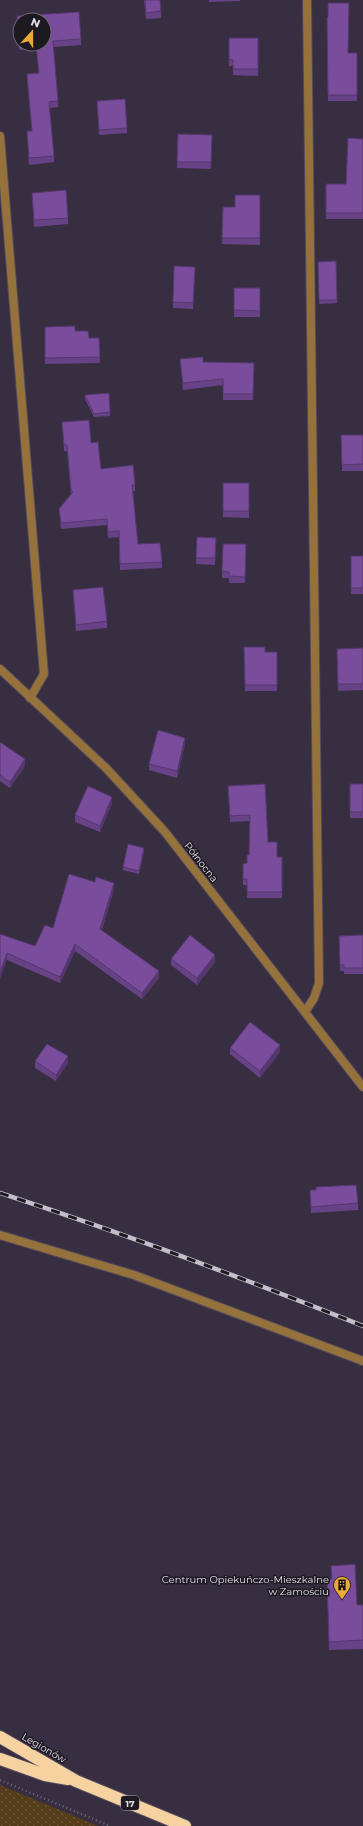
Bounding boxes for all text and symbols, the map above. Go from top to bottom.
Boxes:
north arrow [12,12,52,52]
text: N [29,15,42,31]
street label: Północna [181,839,221,885]
place label: Centrum Opiekuńczo-Mieszkalne w Zamościu [162,1573,329,1598]
building icon: Centrum Opiekuńczo-Mieszkalne w Zamościu [332,1575,352,1600]
street label: Legionów [19,1730,69,1766]
road number: 17 [121,1796,139,1810]

